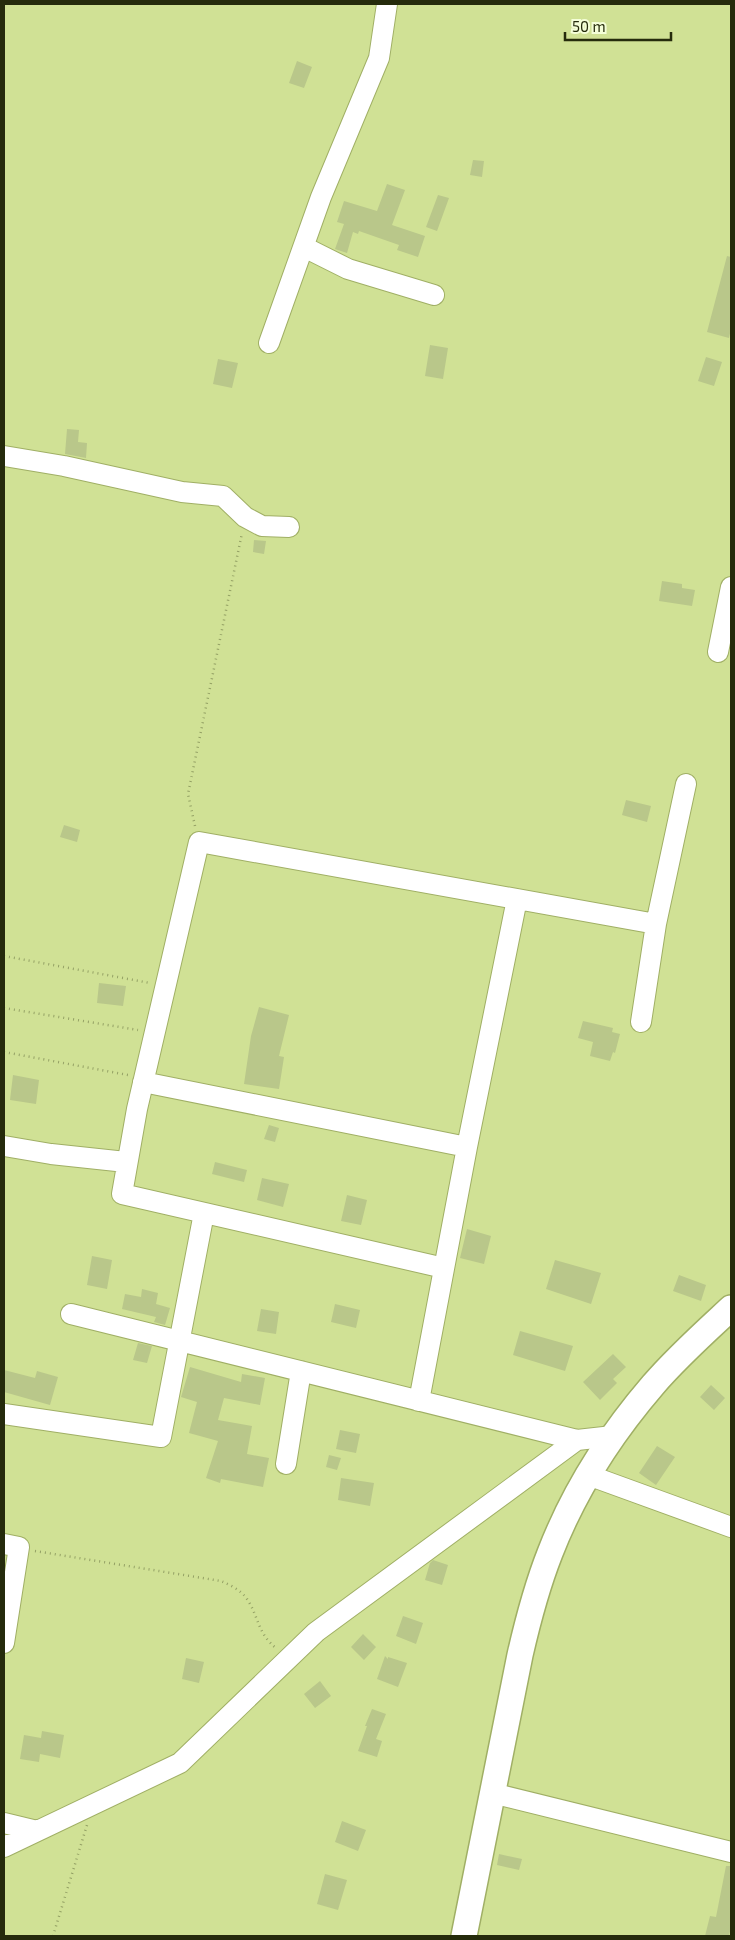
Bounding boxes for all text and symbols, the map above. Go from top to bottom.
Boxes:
scale bar [565,10,671,42]
text: 50 m [572,17,606,35]

